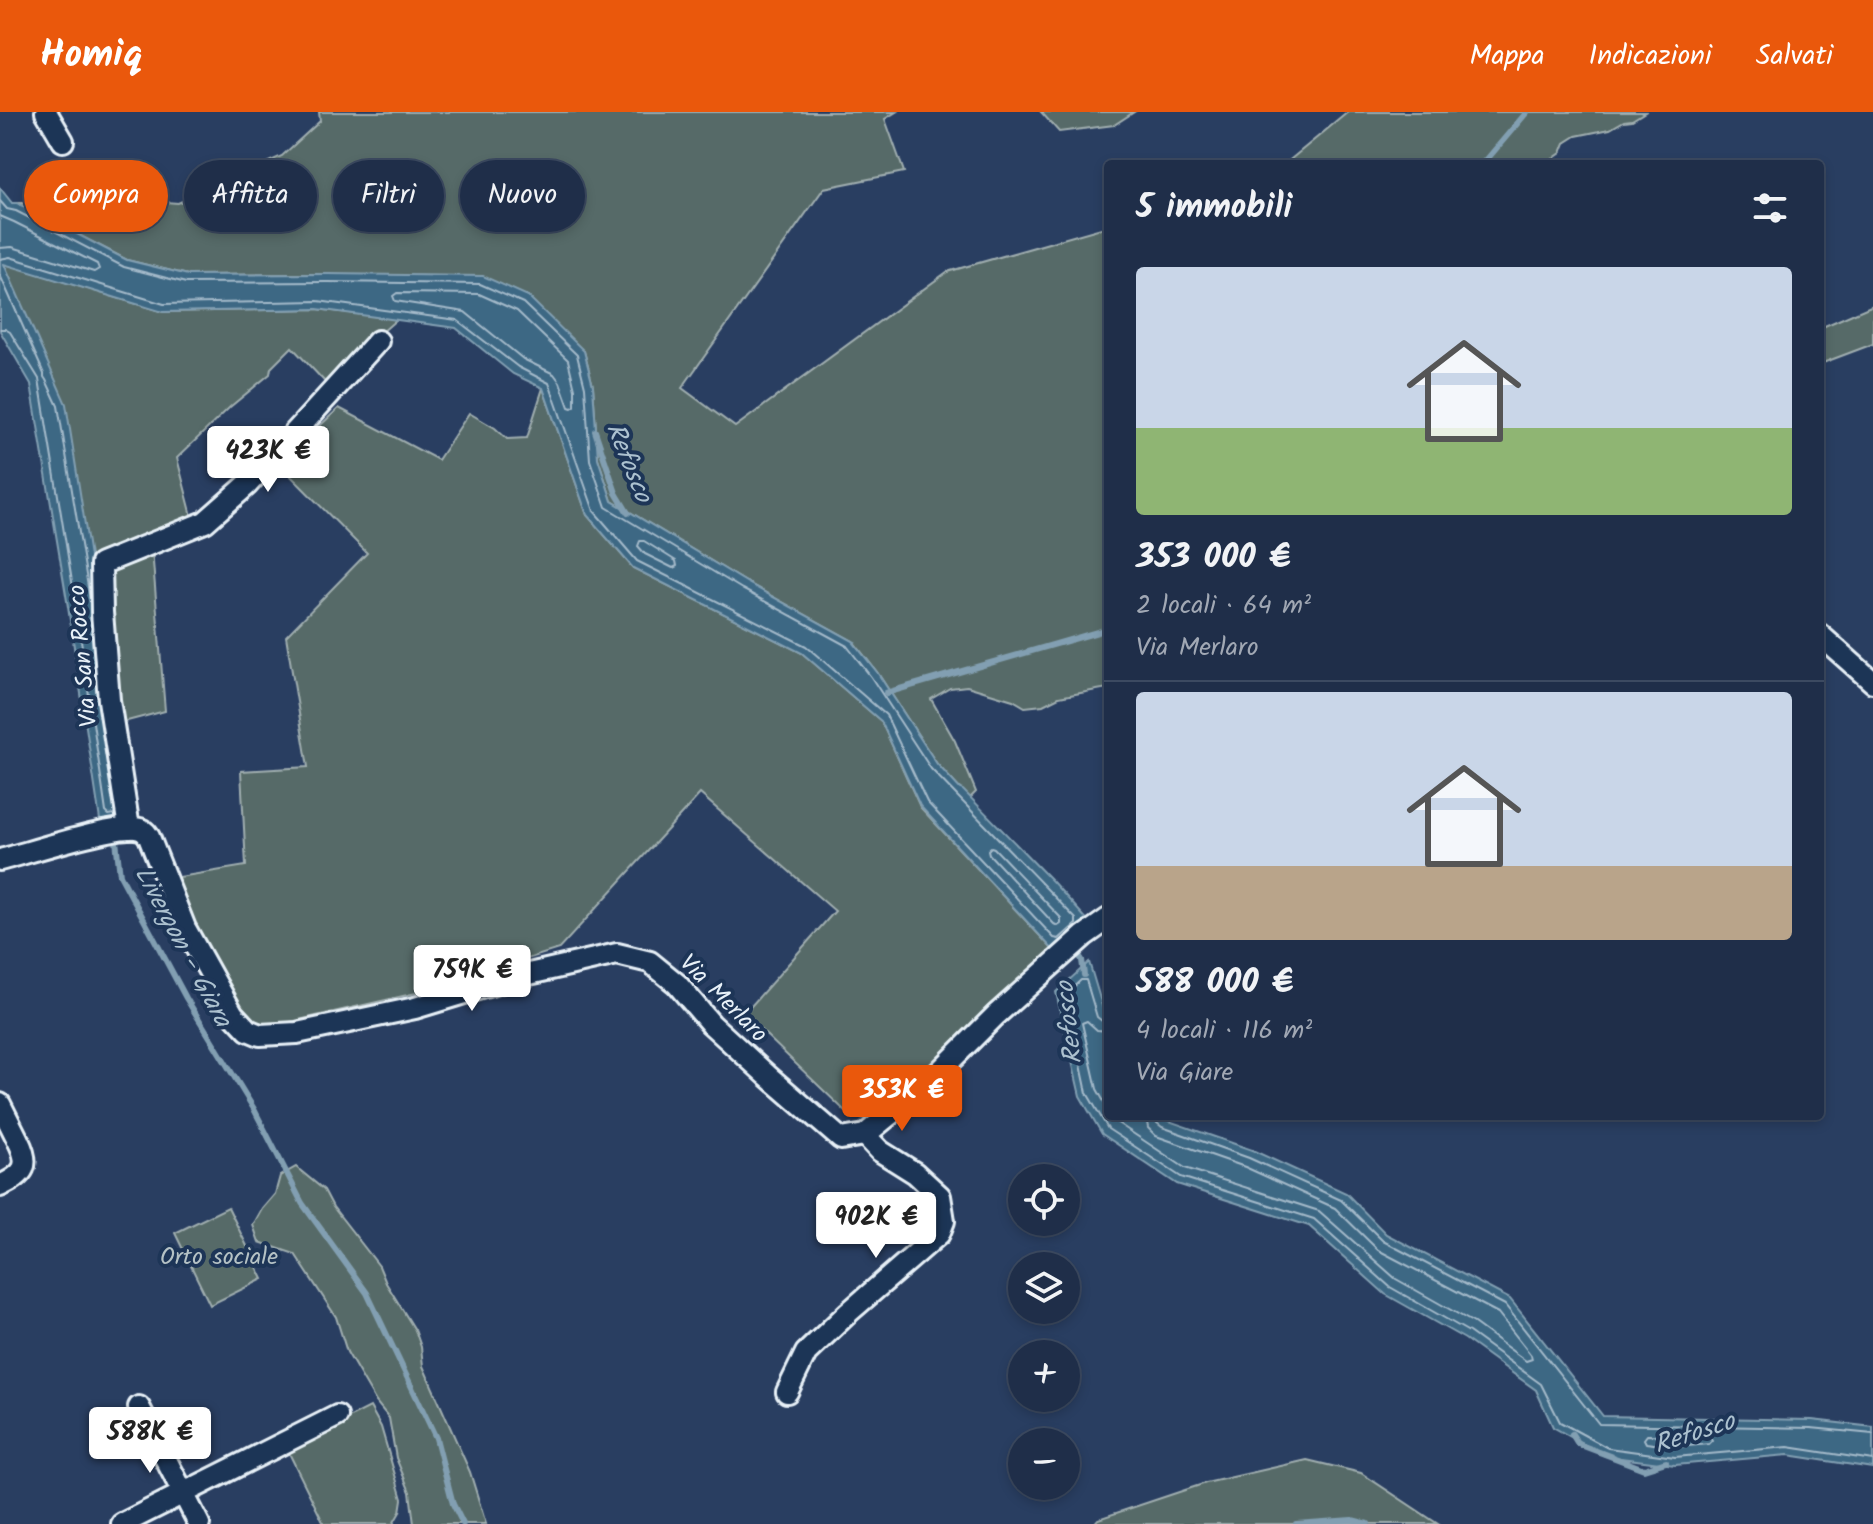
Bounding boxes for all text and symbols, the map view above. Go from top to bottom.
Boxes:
text: Homiq [40,26,143,86]
text: Mappa [1469,34,1545,79]
text: Indicazioni [1589,34,1712,79]
text: Salvati [1756,34,1833,79]
chip: Compra [24,160,168,232]
chip: Affitta [184,160,317,232]
chip: Filtri [333,160,444,232]
chip: Nuovo [460,160,585,232]
text: 5 immobili [1136,181,1292,235]
icon: filters [1748,186,1792,230]
icon: home [1392,319,1536,463]
water label: Refosco [593,416,664,511]
pin: 423K € [203,426,333,494]
text: 423K € [225,431,311,473]
text: 353 000 € [1136,531,1290,585]
street label: Via San Rocco [58,583,109,729]
text: 2 locali · 64 m² [1136,585,1311,627]
text: Via Merlaro [1136,627,1258,669]
icon: home [1392,744,1536,888]
water label: Livergon - Giara [122,859,243,1037]
pin: 759K € [407,945,537,1013]
street label: Via Merlaro [669,945,777,1053]
text: 759K € [432,950,512,992]
text: 588 000 € [1136,956,1293,1010]
water label: Refosco [1045,977,1095,1066]
text: 4 locali · 116 m² [1136,1010,1312,1052]
text: Via Giare [1136,1052,1233,1094]
pin: 353K € [837,1065,967,1133]
text: 353K € [860,1070,944,1112]
map controls [1008,1164,1080,1500]
button: locate [1008,1164,1080,1236]
pin: 902K € [811,1192,941,1260]
text: 902K € [834,1197,918,1239]
park label: Orto sociale [160,1238,278,1277]
button: layers [1008,1252,1080,1324]
button: + [1008,1340,1080,1412]
water label: Refosco [1649,1400,1743,1467]
pin: 588K € [85,1407,215,1475]
text: 588K € [107,1412,193,1454]
button: − [1008,1428,1080,1500]

